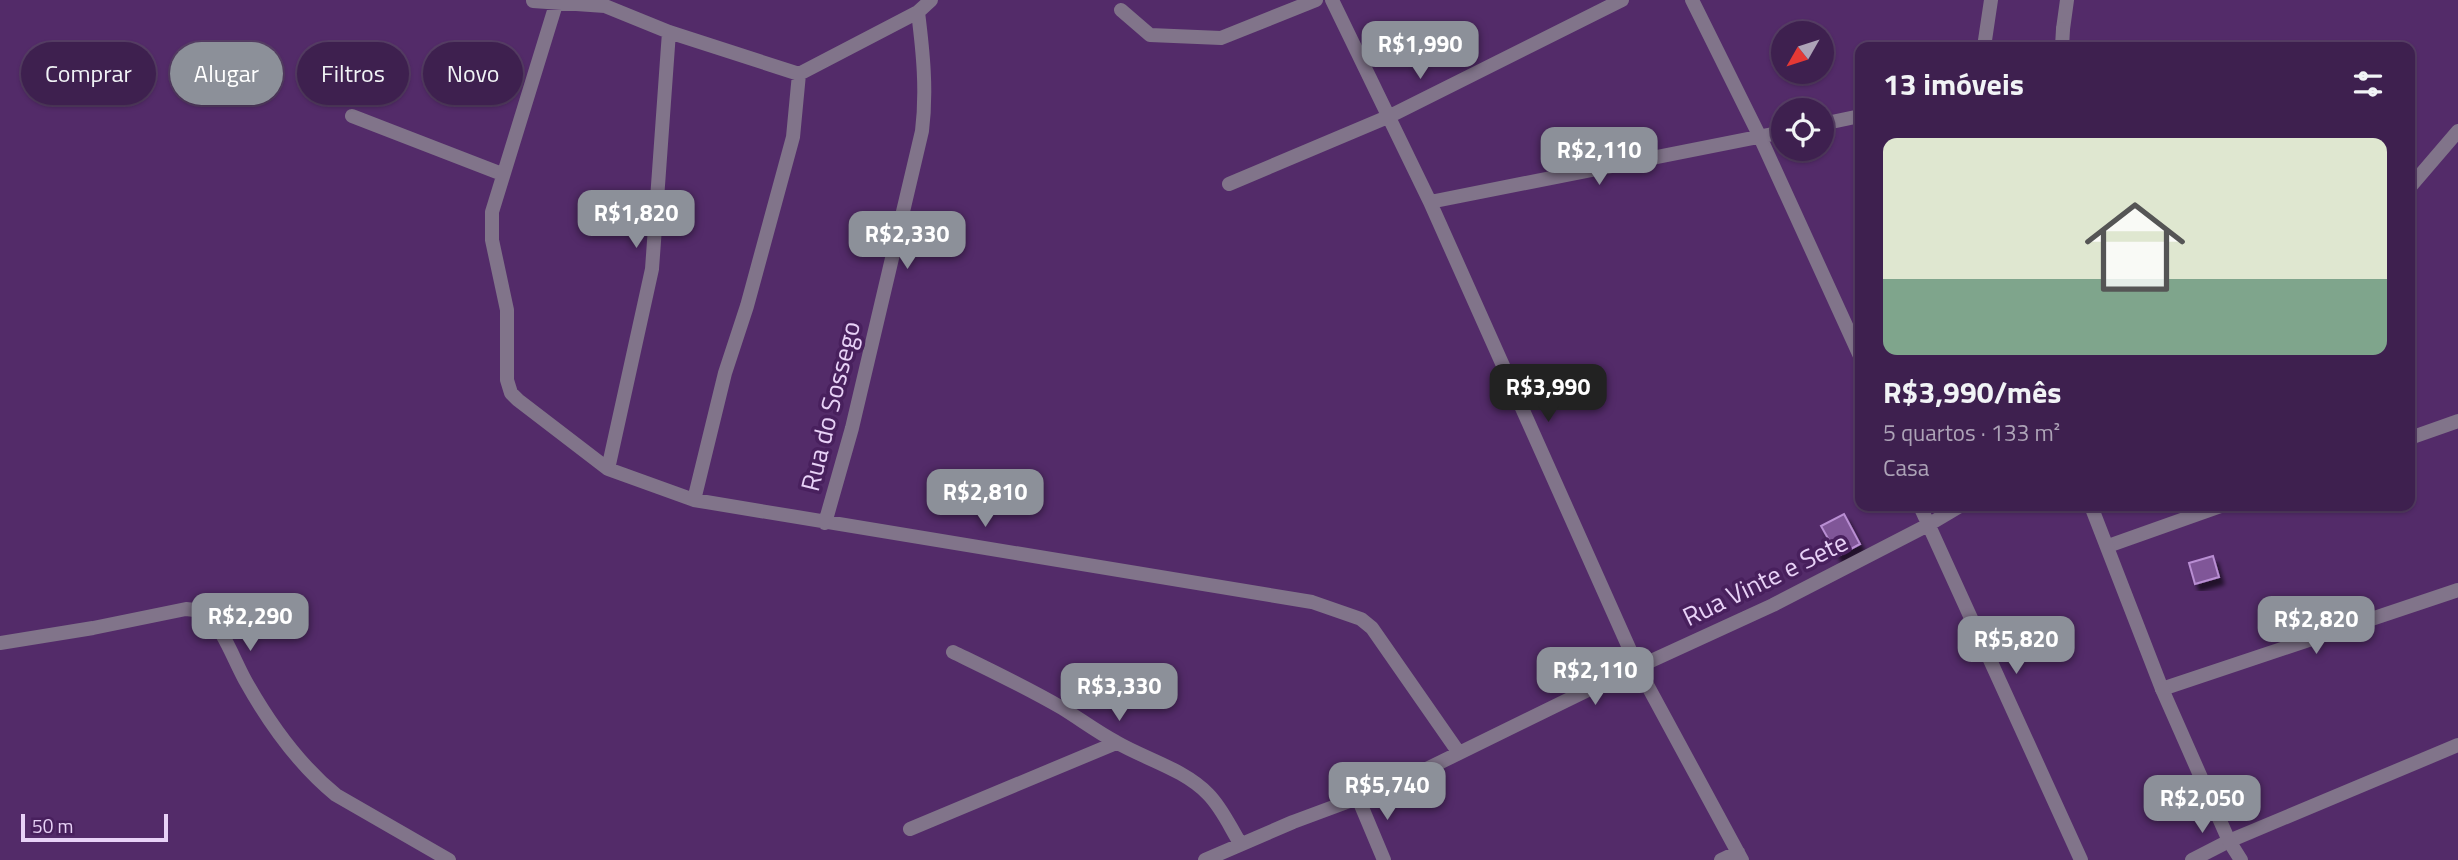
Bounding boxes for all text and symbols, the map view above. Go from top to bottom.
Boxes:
north arrow [1771,21,1834,84]
map controls [1771,21,1834,161]
pin: R$1,990 [1355,22,1485,81]
text: R$1,990 [1378,26,1462,61]
chip: Comprar [21,42,156,105]
chip: Alugar [170,42,283,105]
chip: Filtros [297,42,409,105]
chip: Novo [423,42,523,105]
text: 13 imóveis [1883,61,2024,107]
icon: filters [2349,65,2387,103]
button: locate [1771,98,1834,161]
pin: R$2,110 [1534,128,1664,187]
text: R$2,110 [1557,132,1641,167]
icon: home [2072,184,2198,310]
pin: R$1,820 [571,190,701,250]
text: R$1,820 [594,195,678,230]
pin: R$2,330 [842,212,972,271]
text: R$2,330 [865,216,949,251]
street label: Rua do Sossego [790,317,870,495]
pin: R$3,990 [1483,364,1613,424]
text: R$3,990 [1506,369,1590,404]
text: R$3,990/mês [1883,369,2061,415]
text: 5 quartos · 133 m² [1883,415,2060,450]
text: Casa [1883,450,1929,485]
pin: R$2,810 [920,470,1050,529]
text: R$2,810 [943,474,1027,509]
street label: Rua Vinte e Sete [1676,522,1854,636]
pin: R$2,290 [185,594,315,653]
pin: R$2,820 [2251,596,2381,656]
text: R$2,290 [208,598,292,633]
text: R$2,820 [2274,601,2358,636]
pin: R$5,820 [1951,616,2081,676]
text: R$5,820 [1974,621,2058,656]
pin: R$2,110 [1530,648,1660,707]
text: R$2,110 [1553,652,1637,687]
pin: R$3,330 [1054,664,1184,723]
text: R$3,330 [1077,668,1161,703]
pin: R$5,740 [1322,762,1452,822]
text: R$5,740 [1345,767,1429,802]
pin: R$2,050 [2137,776,2267,835]
text: R$2,050 [2160,780,2244,815]
scale bar [21,811,168,843]
text: 50 m [32,811,73,840]

